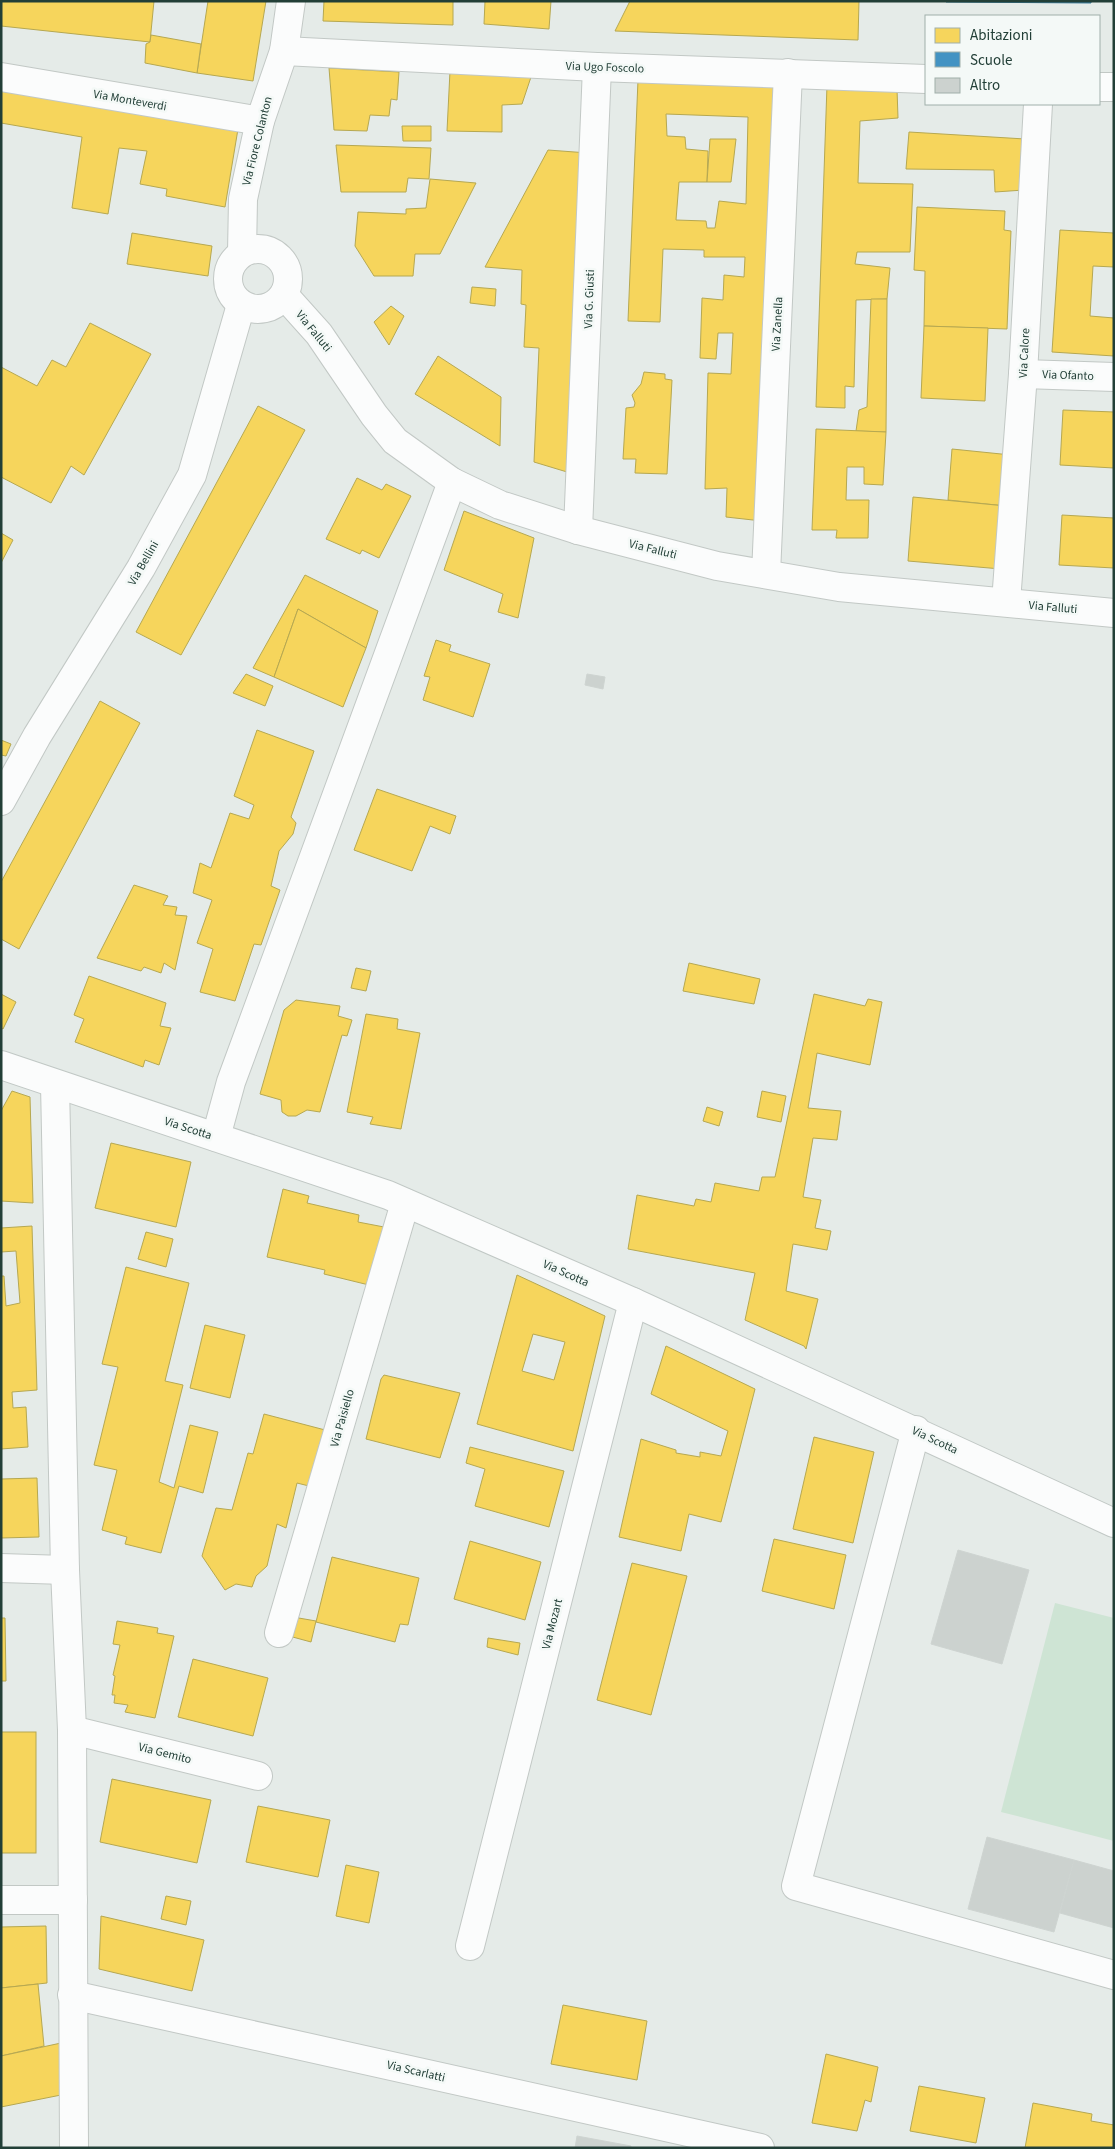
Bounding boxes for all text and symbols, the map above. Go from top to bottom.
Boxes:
legend [925,15,1100,105]
text: Abitazioni [970,25,1033,46]
text: Scuole [970,50,1012,71]
street label: Via Ugo Foscolo [565,58,645,77]
text: Altro [970,75,1000,96]
street label: Via Monteverdi [92,86,168,115]
street label: Via Fiore Colanton [238,95,277,188]
street label: Via G. Giusti [580,269,599,329]
street label: Via Zanella [768,296,787,352]
street label: Via Falluti [292,307,336,356]
street label: Via Calore [1015,328,1034,378]
street label: Via Ofanto [1042,366,1094,385]
street label: Via Falluti [627,535,679,564]
street label: Via Bellini [124,538,163,589]
street label: Via Falluti [1028,597,1078,618]
street label: Via Scotta [162,1113,214,1144]
street label: Via Scotta [540,1256,592,1291]
street label: Via Paisiello [326,1387,359,1449]
street label: Via Scotta [909,1422,961,1459]
street label: Via Mozart [538,1597,567,1651]
street label: Via Gemito [137,1739,193,1768]
street label: Via Scarlatti [385,2057,447,2086]

